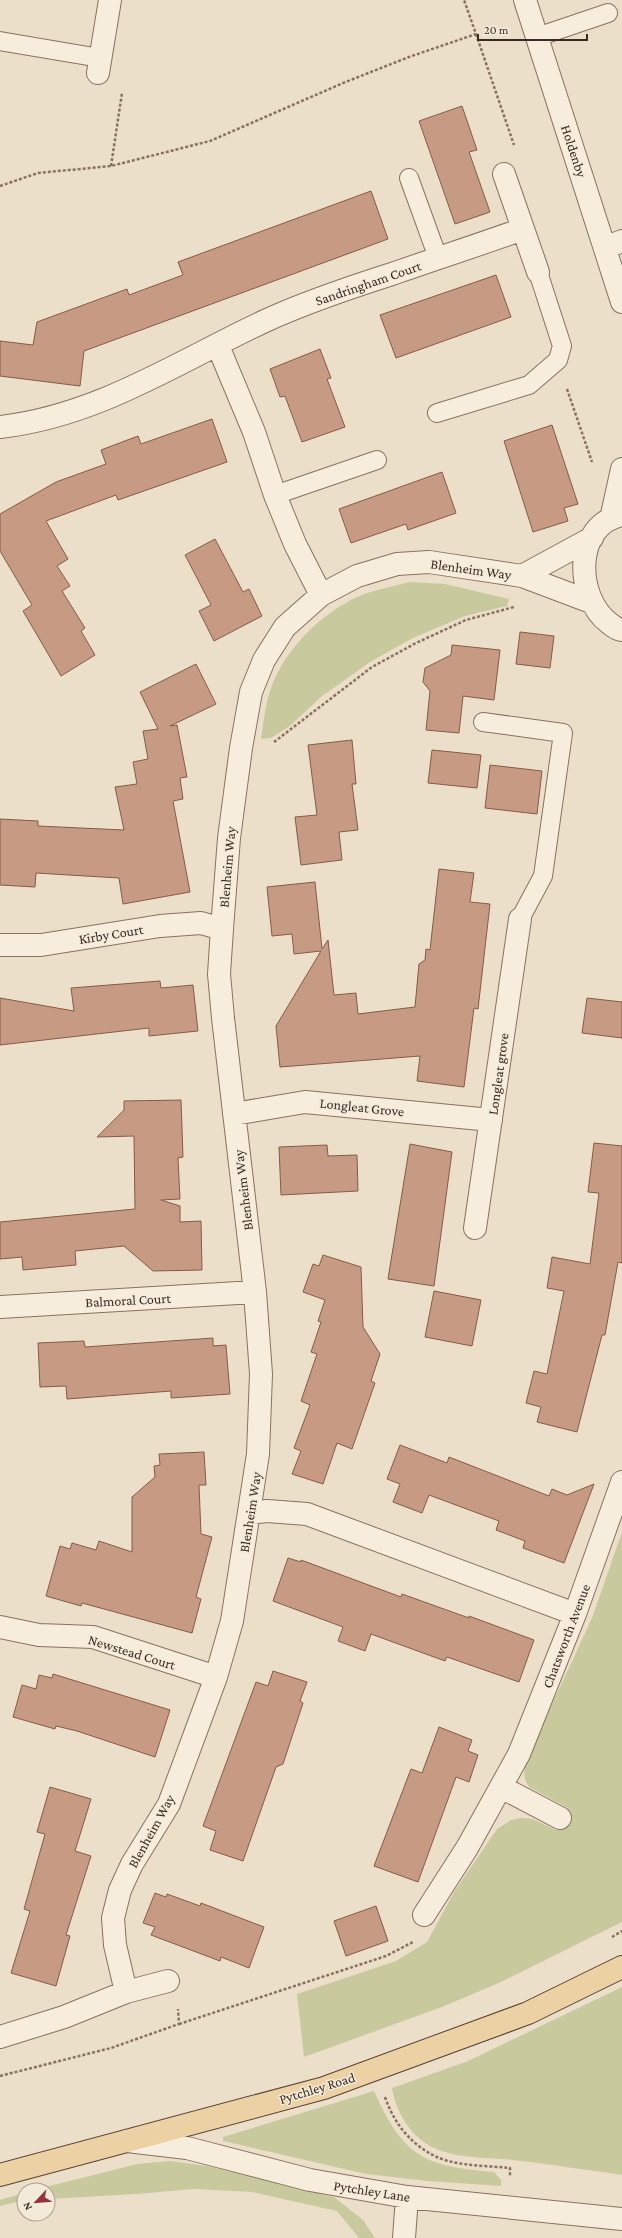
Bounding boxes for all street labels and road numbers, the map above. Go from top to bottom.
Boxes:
street label: Holdenby [558,123,590,180]
street label: Sandringham Court [313,257,423,309]
street label: Blenheim Way [430,555,513,583]
street label: Blenheim Way [215,825,239,908]
street label: Kirby Court [78,921,145,947]
street label: Longleat grove [484,1032,512,1116]
street label: Longleat Grove [319,1095,405,1119]
street label: Blenheim Way [230,1148,256,1231]
street label: Balmoral Court [85,1290,172,1310]
street label: Blenheim Way [236,1470,264,1553]
street label: Chatsworth Avenue [539,1582,593,1690]
street label: Newstead Court [86,1631,178,1673]
street label: Blenheim Way [124,1791,178,1870]
street label: Pytchley Road [277,2069,358,2107]
street label: Pytchley Lane [333,2177,411,2205]

